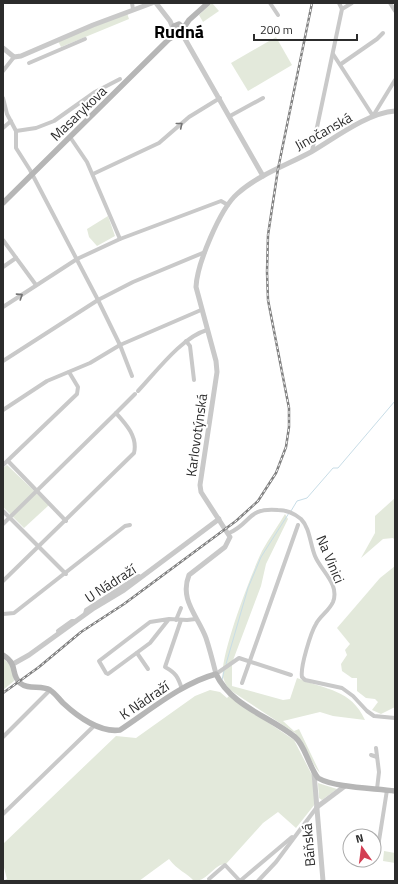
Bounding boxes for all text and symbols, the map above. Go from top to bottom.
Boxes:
scale bar [254,16,357,42]
district label: Rudná [154,18,204,45]
text: 200 m [260,20,293,39]
street label: Masarykova [45,81,111,145]
street label: Jinočanská [290,107,356,155]
one-way arrow [176,122,183,129]
one-way arrow [16,293,23,301]
street label: Karlovotýnská [180,392,212,478]
street label: Na Vinici [311,532,351,586]
street label: U Nádraží [80,558,141,607]
street label: K Nádraží [115,675,174,724]
street label: Báňská [296,822,320,868]
north arrow [342,828,382,868]
text: N [354,830,365,847]

